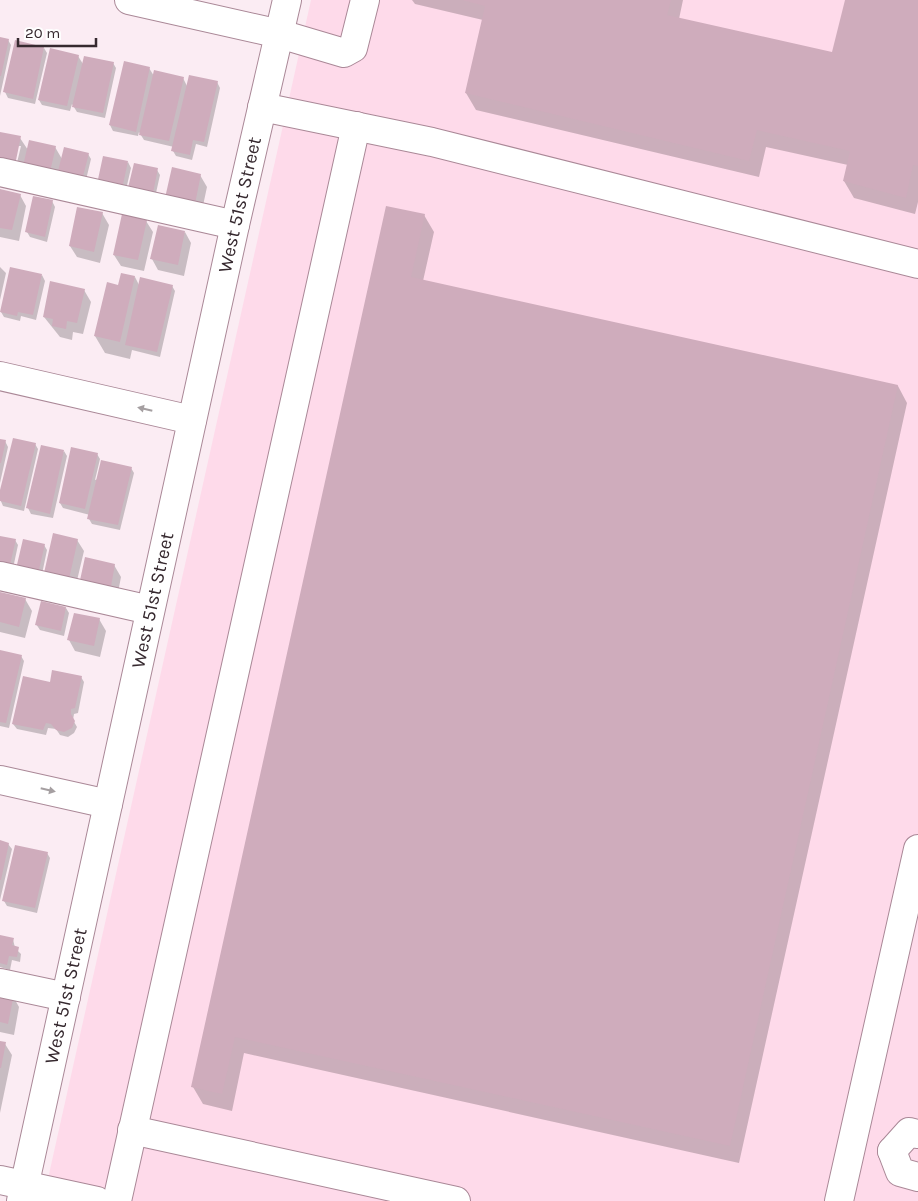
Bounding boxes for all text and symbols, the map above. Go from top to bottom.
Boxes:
scale bar [18,15,95,47]
text: 20 m [25,24,60,42]
street label: West 51st Street [214,135,266,275]
one-way arrow [137,405,152,413]
street label: West 51st Street [127,530,178,670]
one-way arrow [40,786,55,794]
street label: West 51st Street [40,926,92,1066]

